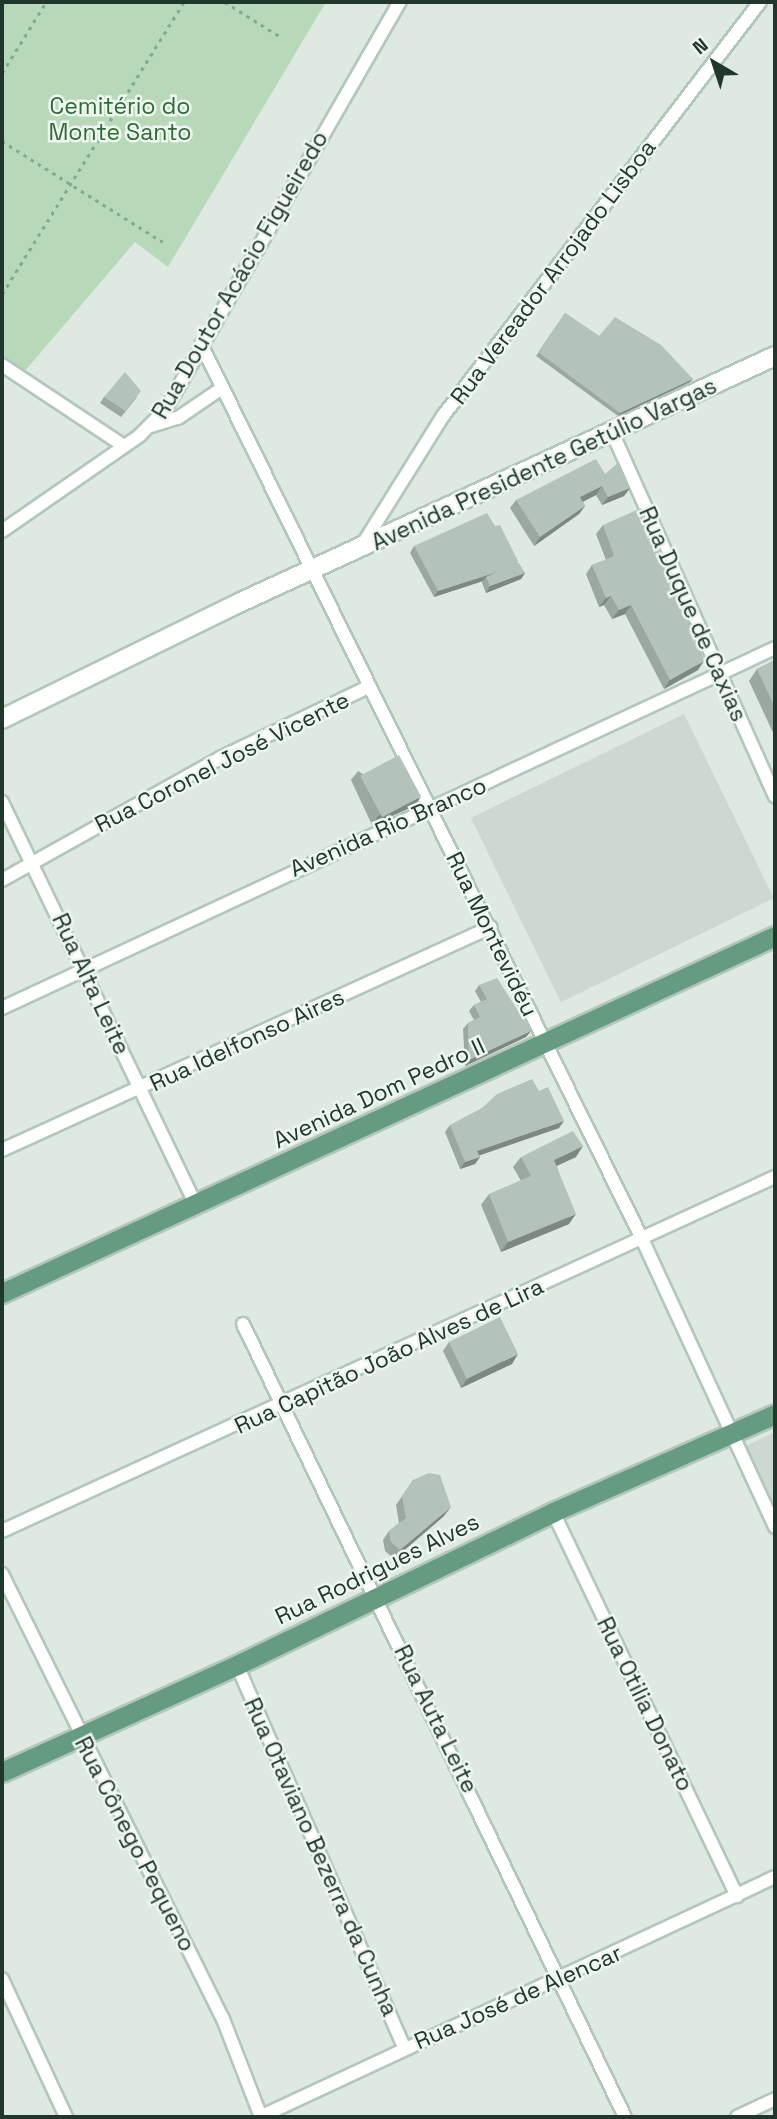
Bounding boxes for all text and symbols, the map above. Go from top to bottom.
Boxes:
north arrow [679,28,749,98]
text: N [688,33,713,60]
park label: Cemitério do Monte Santo [48,92,192,146]
street label: Rua Doutor Acácio Figueiredo [146,126,334,424]
street label: Rua Vereador Arrojado Lisboa [444,134,662,410]
street label: Avenida Presidente Getúlio Vargas [367,372,721,556]
street label: Rua Duque de Caxias [633,502,753,726]
street label: Rua Coronel José Vicente [90,686,354,838]
street label: Avenida Rio Branco [285,771,491,883]
street label: Rua Montevidéu [440,847,544,1021]
street label: Rua Alta Leite [46,909,136,1059]
street label: Rua Idelfonso Aires [145,983,349,1097]
street label: Avenida Dom Pedro II [269,1032,489,1154]
street label: Rua Capitão João Alves de Lira [230,1272,548,1440]
street label: Rua Rodrigues Alves [270,1508,484,1630]
street label: Rua Otilia Donato [591,1612,699,1796]
street label: Rua Auta Leite [388,1640,484,1798]
street label: Rua Otaviano Bezerra da Cunha [238,1694,404,2020]
street label: Rua Cônego Pequeno [69,1732,201,1956]
street label: Rua José de Alencar [410,1939,626,2055]

